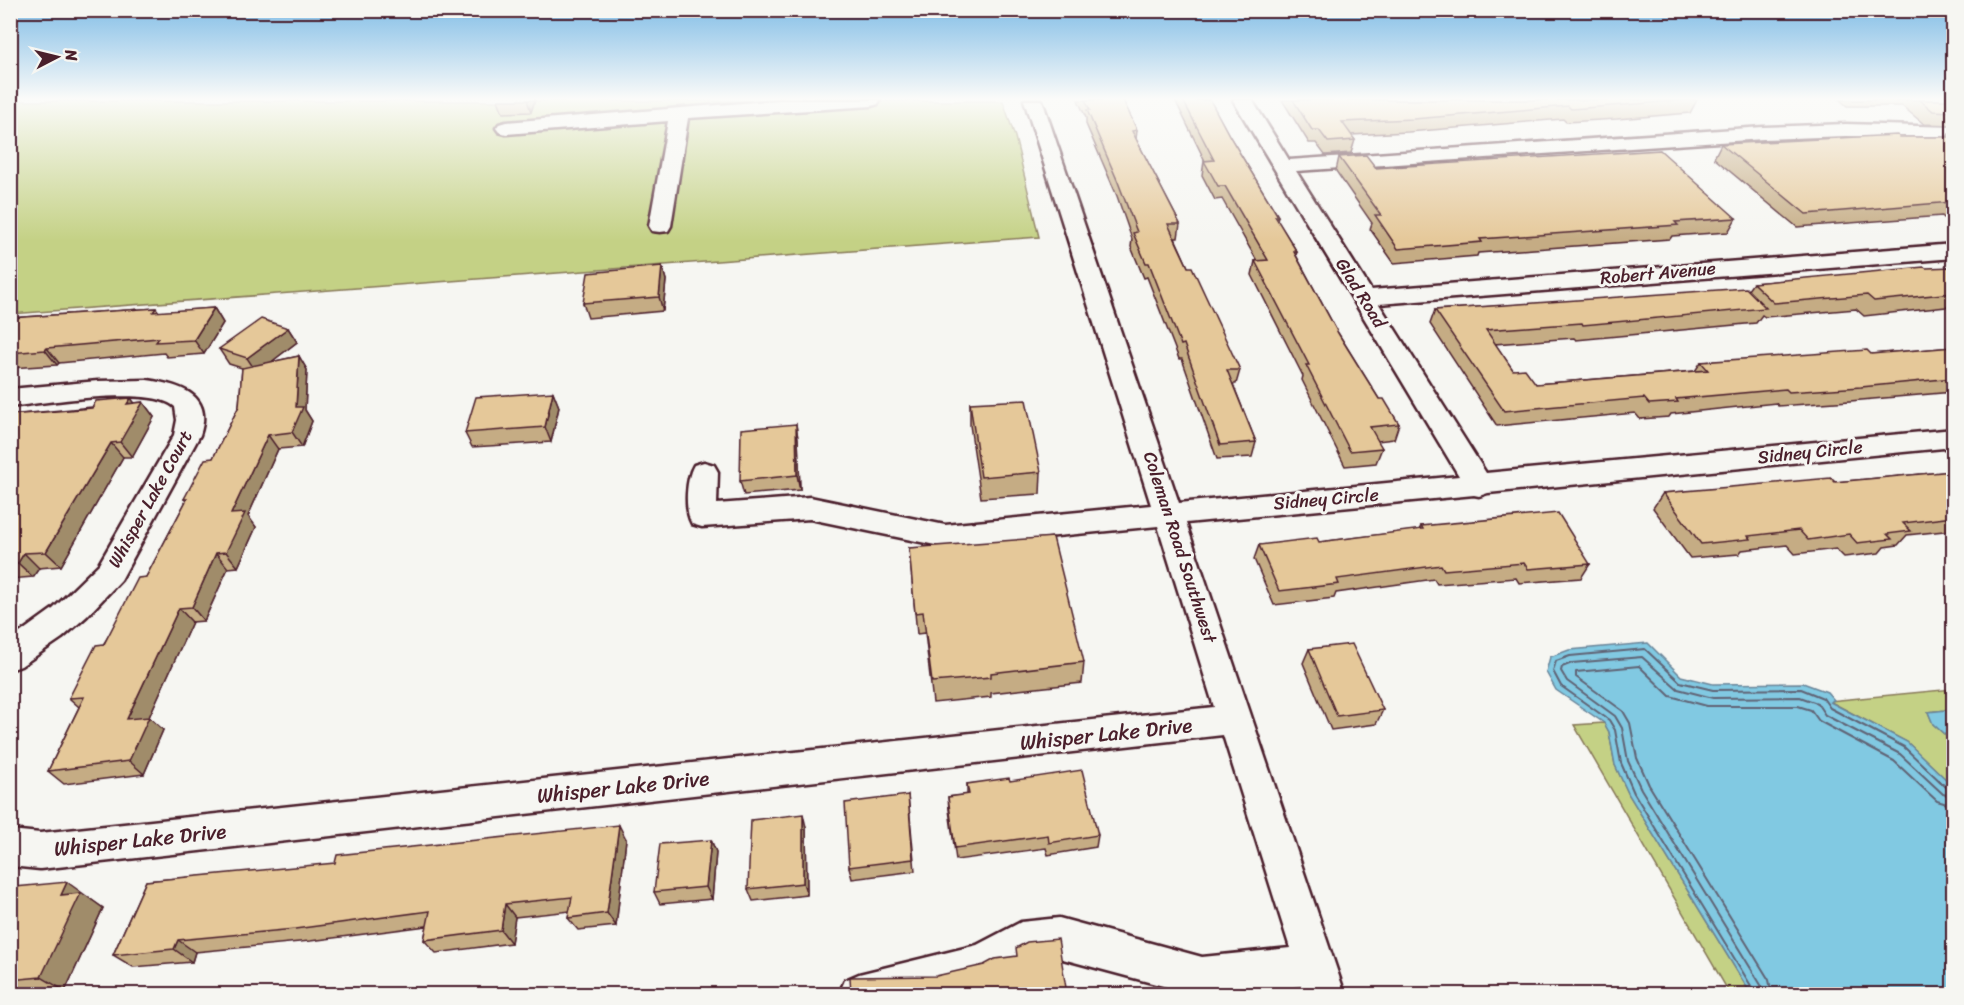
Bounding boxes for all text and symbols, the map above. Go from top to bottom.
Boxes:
north arrow [27,27,87,87]
text: N [56,47,87,63]
street label: Glad Road [1327,251,1396,336]
street label: Robert Avenue [1599,252,1717,294]
street label: Whisper Lake Court [99,424,201,574]
street label: Sidney Circle [1756,431,1864,473]
street label: Coleman Road Southwest [1134,447,1226,648]
street label: Sidney Circle [1272,478,1380,520]
street label: Whisper Lake Drive [1018,706,1194,762]
street label: Whisper Lake Drive [535,759,711,815]
street label: Whisper Lake Drive [52,812,228,868]

